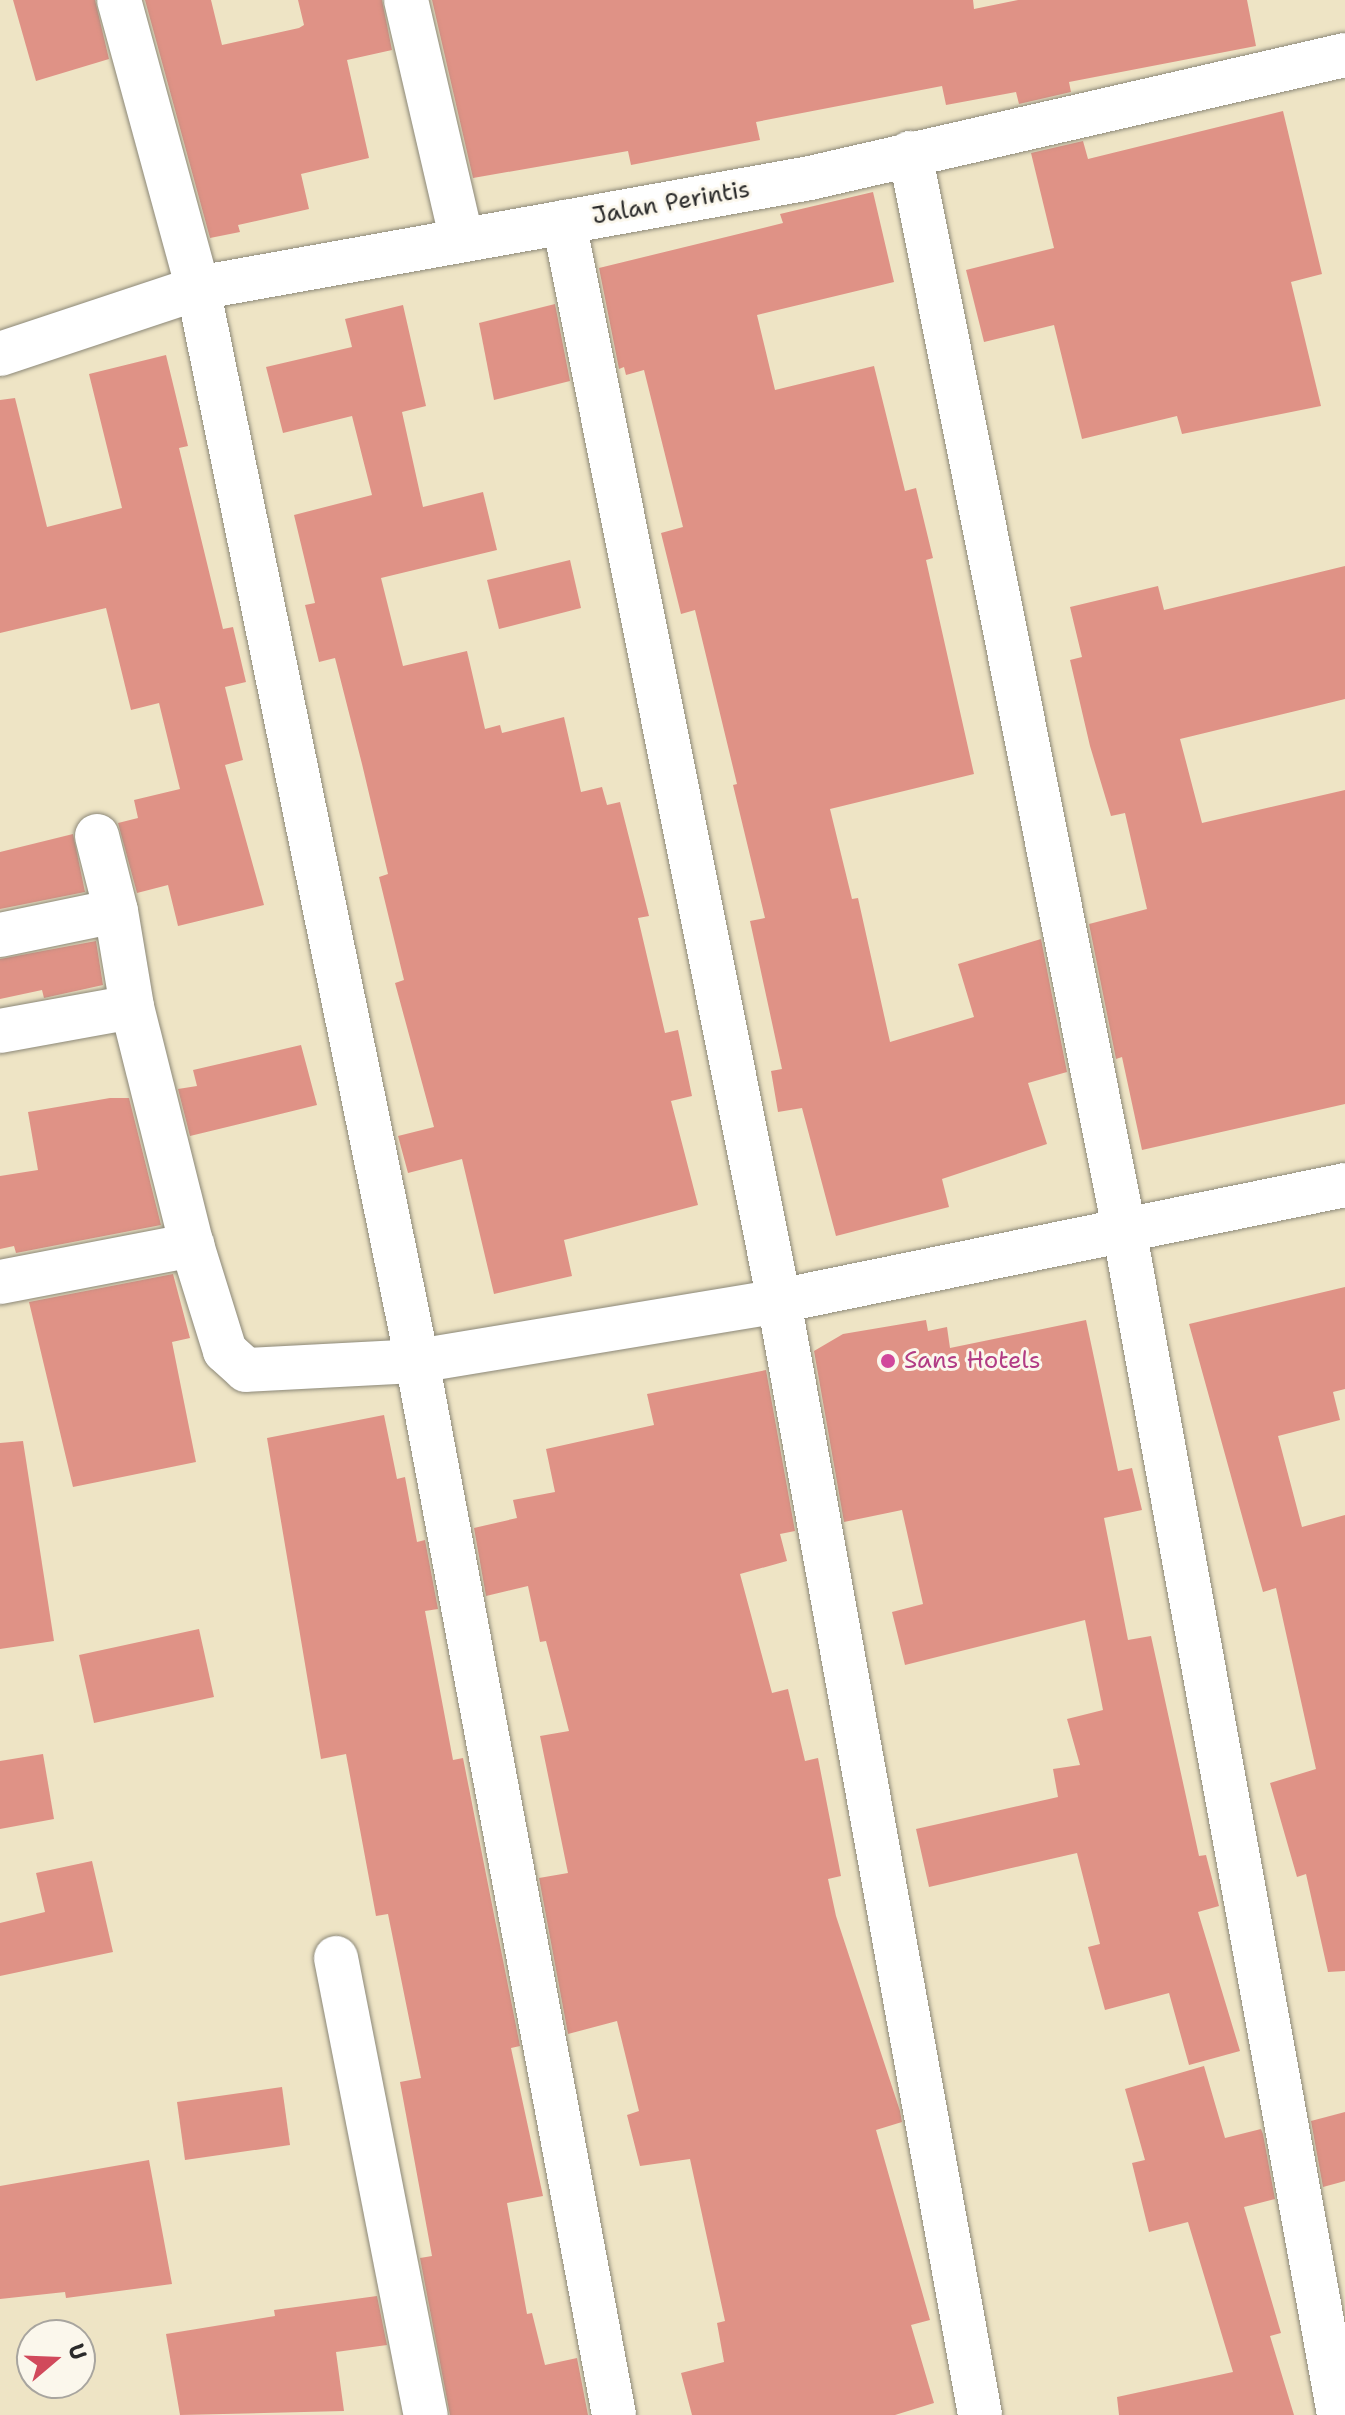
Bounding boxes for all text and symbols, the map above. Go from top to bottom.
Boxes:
street label: Jalan Perintis [590,175,752,231]
place label: Sans Hotels [904,1347,1041,1375]
marker: Sans Hotels [879,1352,897,1370]
north arrow [16,2319,96,2399]
text: U [61,2340,93,2364]

